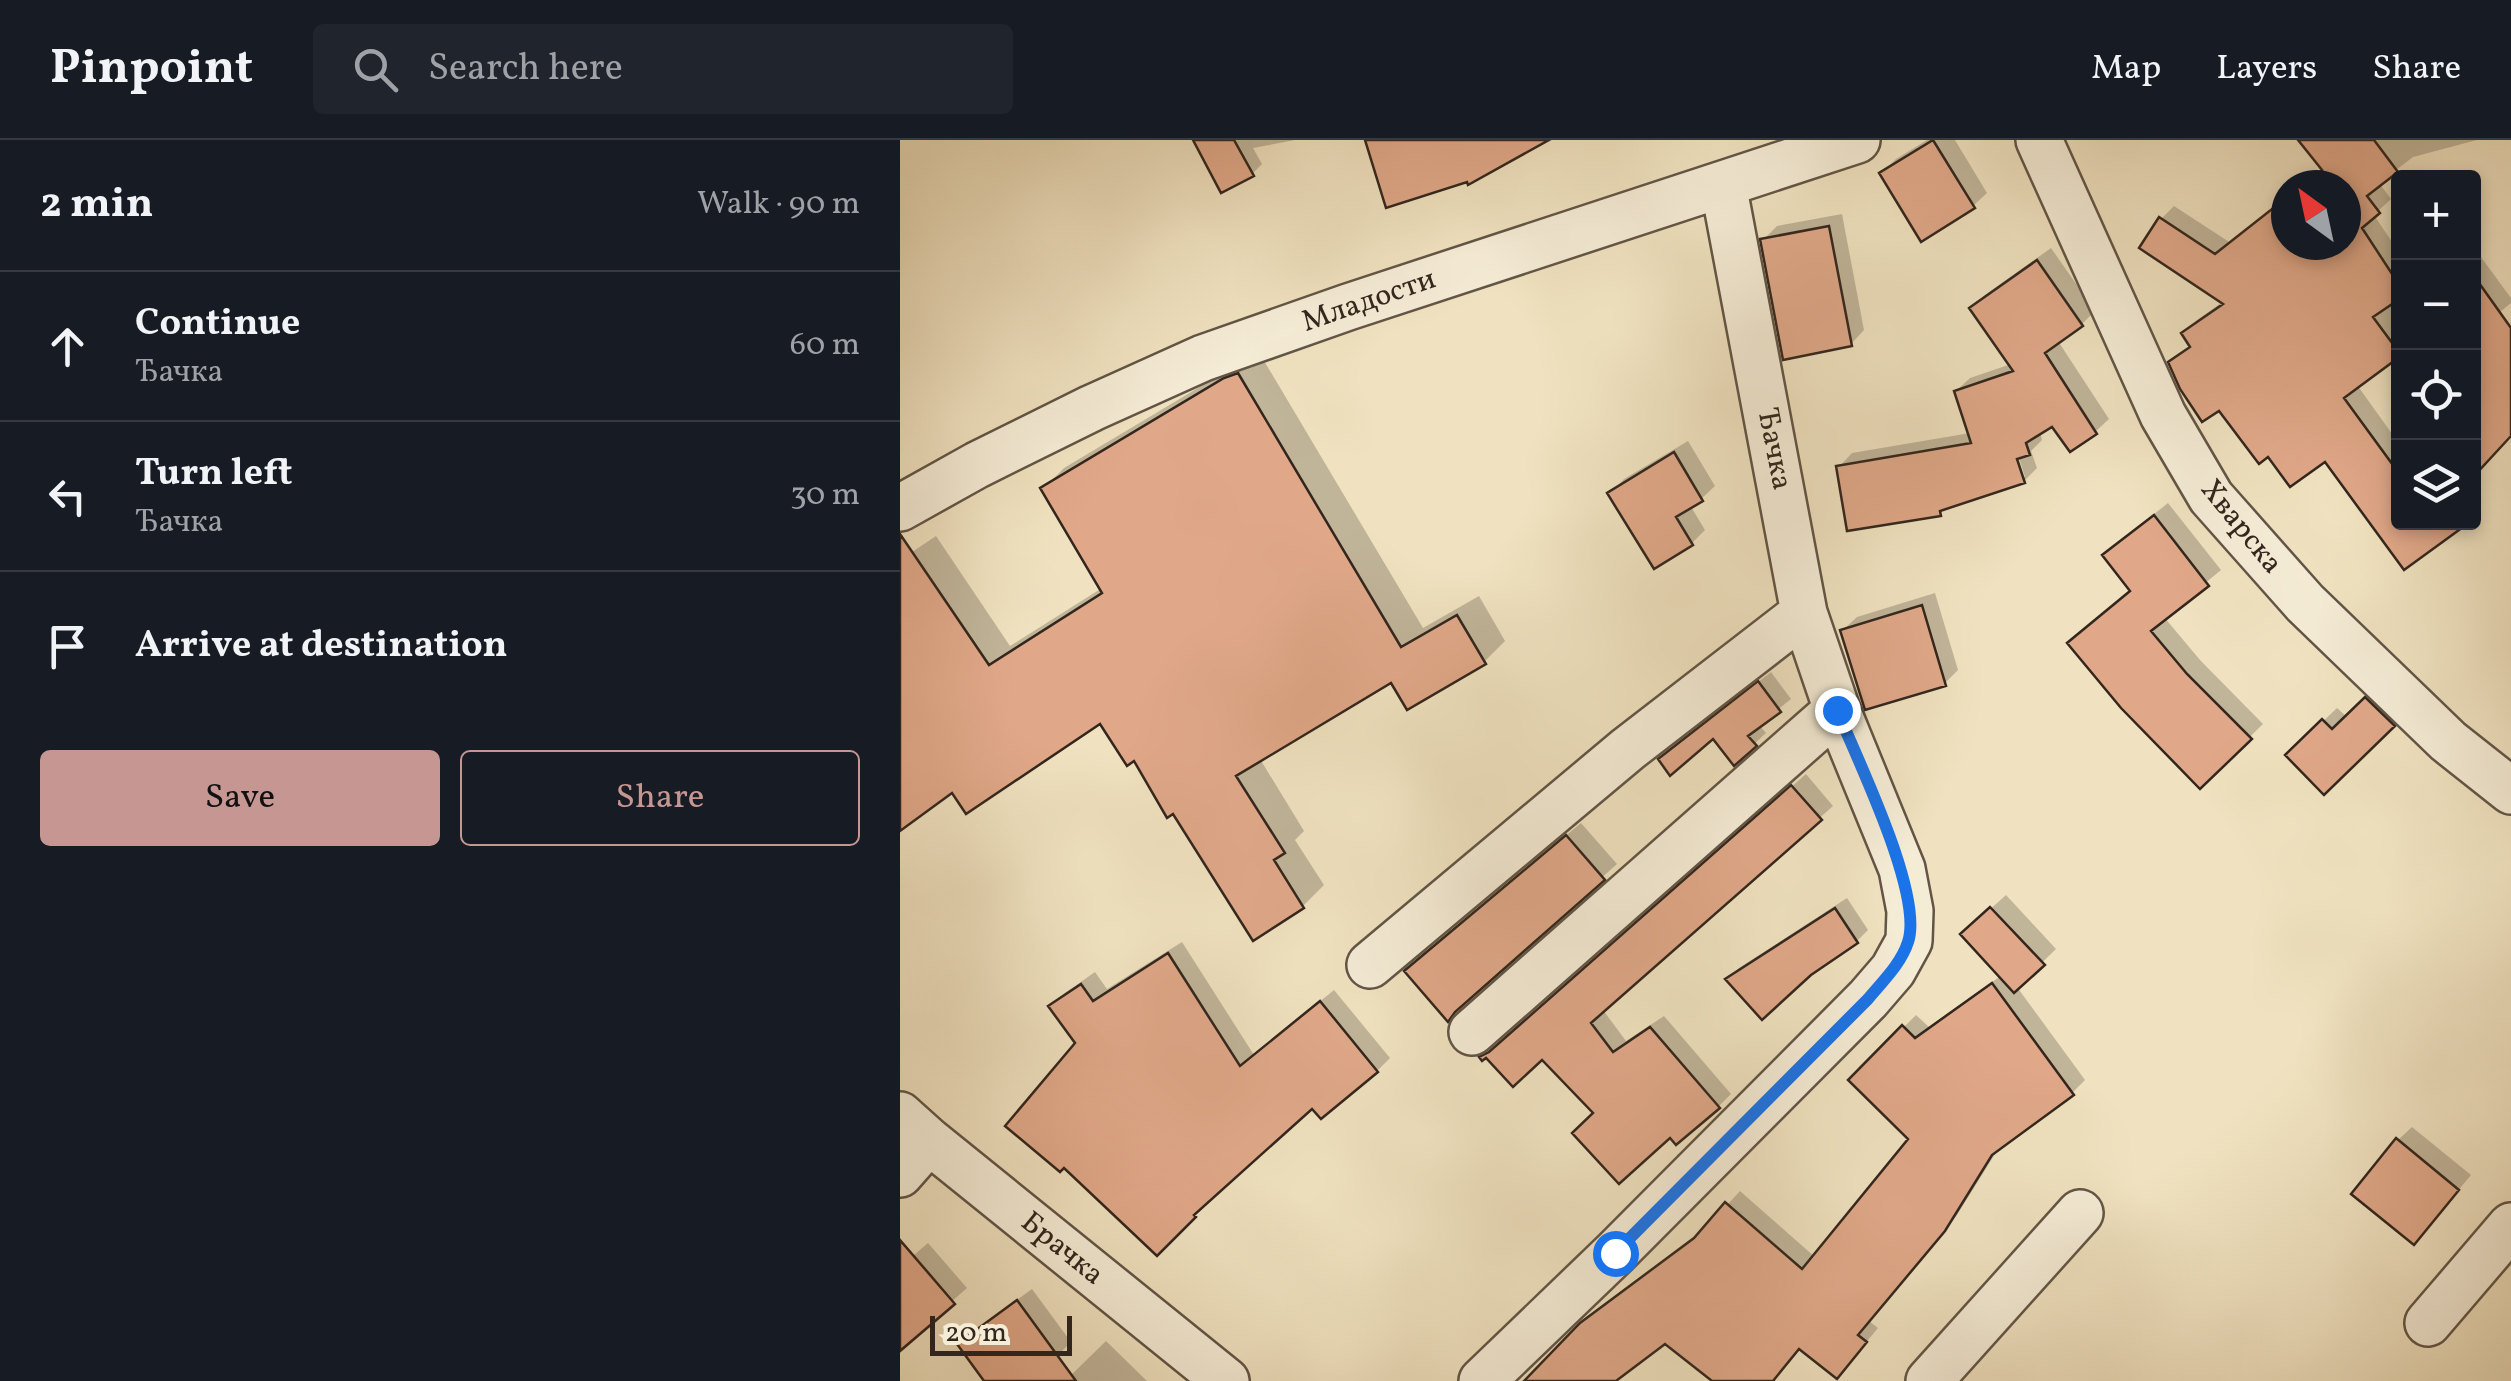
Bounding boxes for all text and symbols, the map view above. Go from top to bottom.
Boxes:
search box [313,24,1013,114]
text: Pinpoint [50,36,253,103]
icon: search [348,42,403,97]
text: Search here [428,43,623,96]
text: Map [2091,45,2161,93]
text: Layers [2216,45,2317,93]
text: Share [2372,45,2461,93]
north arrow [2271,170,2361,260]
map controls [2391,170,2481,530]
button: + [2391,170,2481,260]
text: 2 min [40,176,153,235]
text: Walk · 90 m [697,183,860,227]
street label: Младости [1296,259,1442,343]
button: − [2391,260,2481,350]
text: Continue [135,298,300,351]
icon: ahead [40,319,95,374]
text: 60 m [790,324,860,368]
button: locate [2391,350,2481,440]
text: Ђачка [135,351,223,395]
street label: Ђачка [1745,404,1803,494]
button: layers [2391,440,2481,530]
text: Turn left [135,448,292,501]
icon: left [40,469,95,524]
street label: Хварска [2190,471,2292,583]
text: 30 m [790,474,860,518]
text: Ђачка [135,501,223,545]
icon: arrive [40,619,95,674]
text: Arrive at destination [135,620,508,673]
route end [1815,688,1861,734]
button: Save [40,750,440,846]
button: Share [460,750,860,846]
street label: Брачка [1011,1202,1113,1296]
route start [1593,1231,1639,1277]
scale bar [930,1311,1072,1356]
text: 20 m [945,1314,1007,1353]

